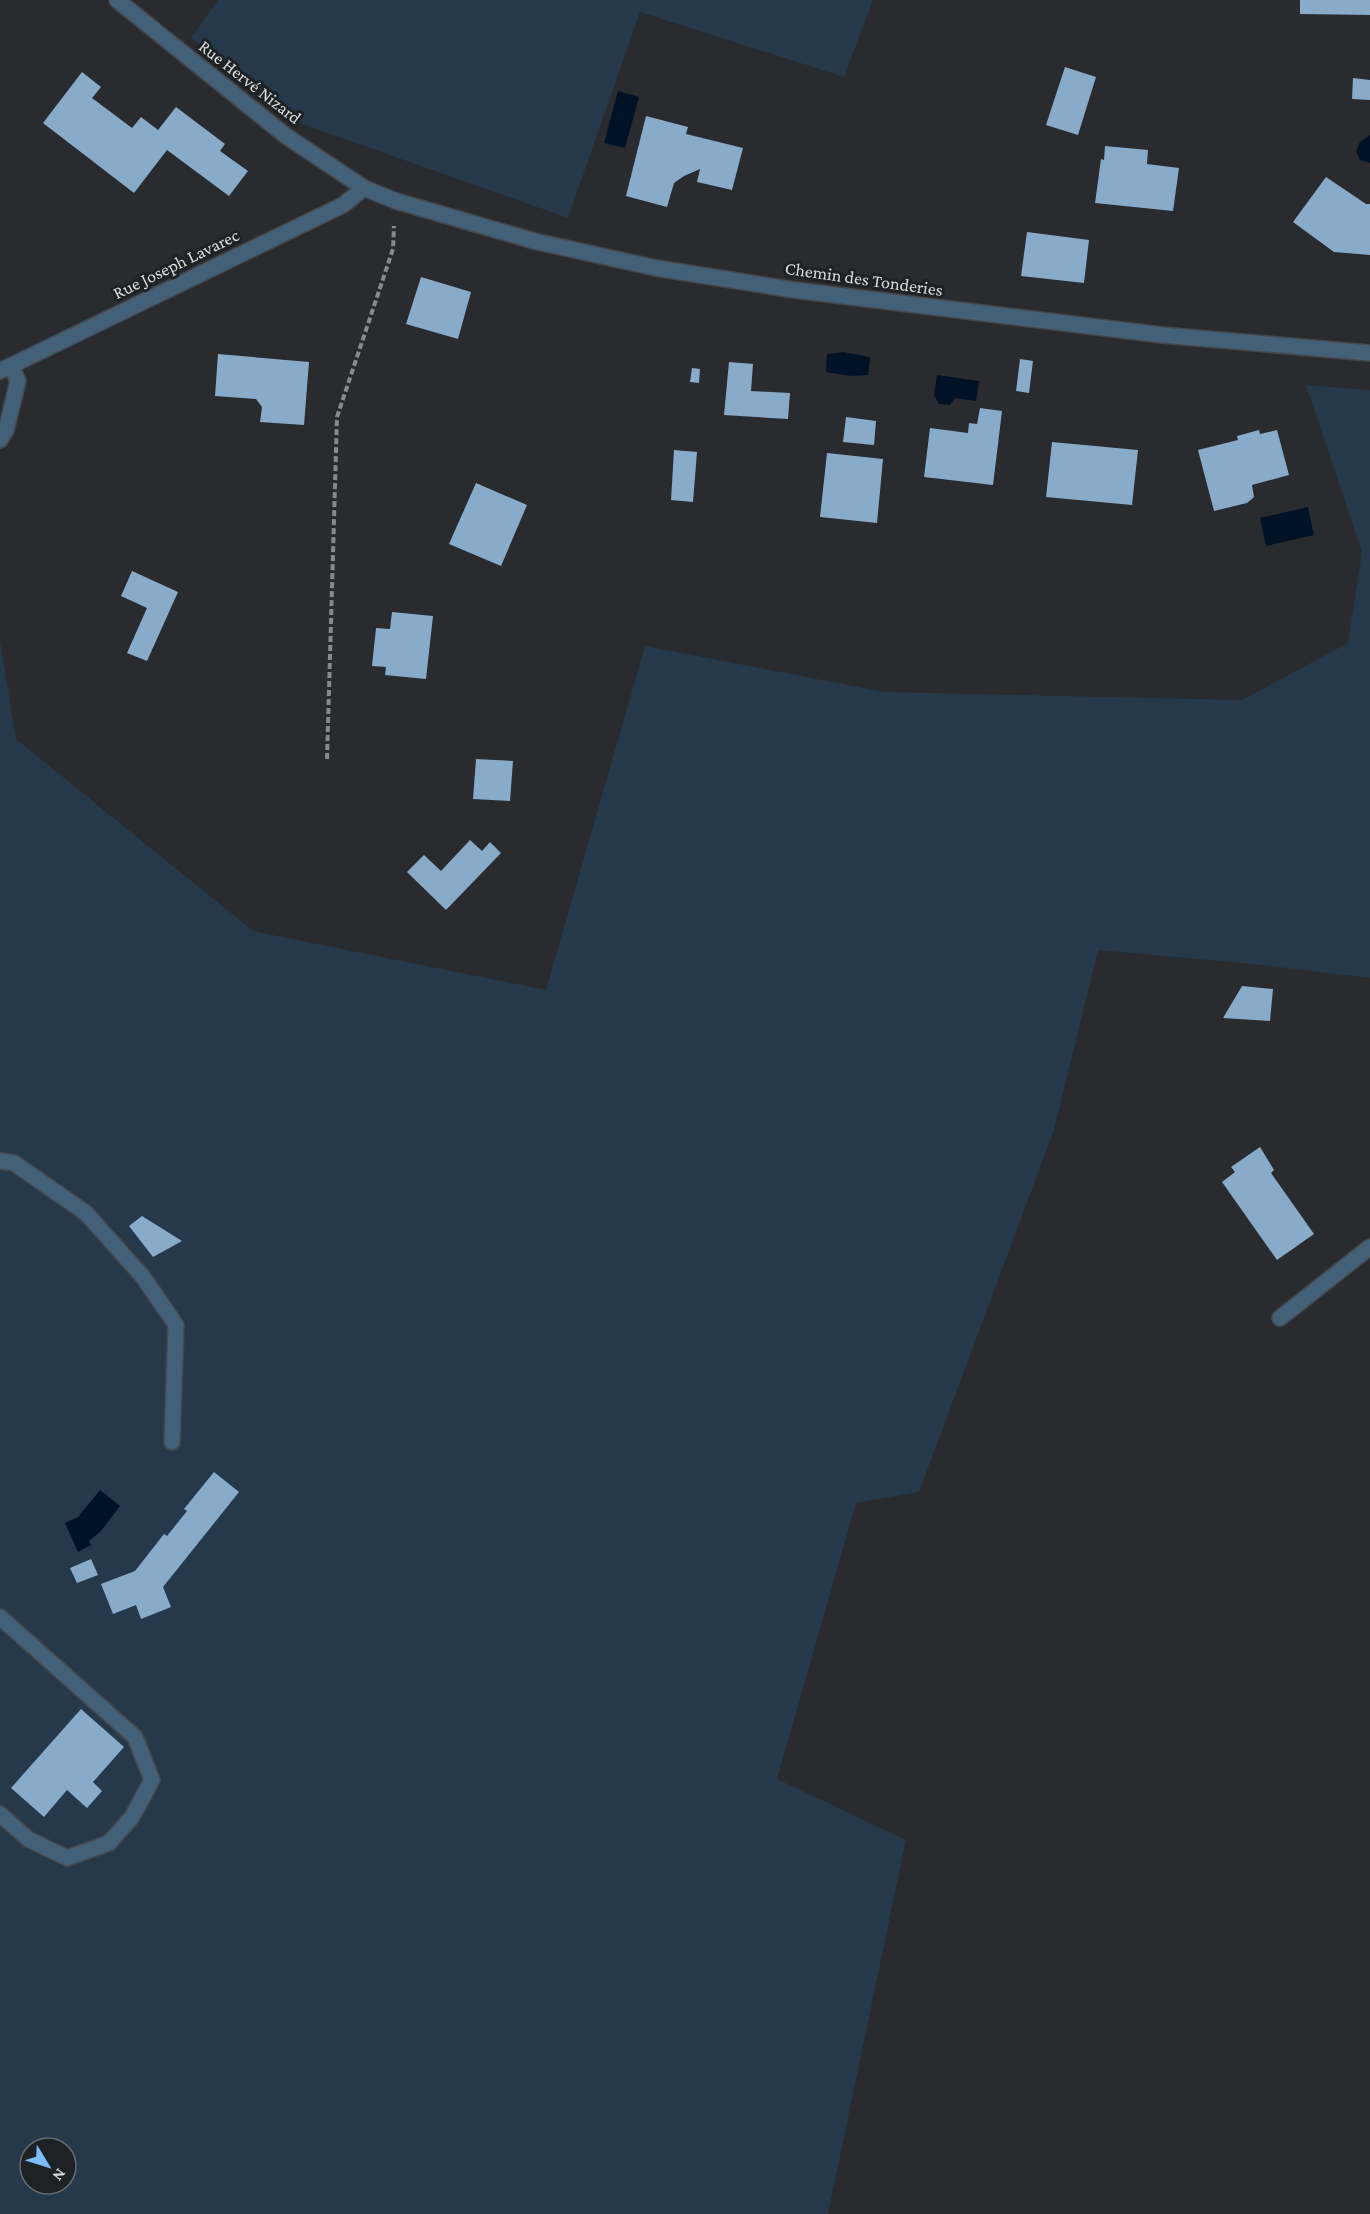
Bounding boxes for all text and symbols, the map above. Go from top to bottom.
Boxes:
street label: Rue Hervé Nizard [195,36,305,128]
street label: Rue Joseph Lavarec [110,225,243,303]
street label: Chemin des Tonderies [784,258,944,300]
north arrow [18,2136,78,2196]
text: N [49,2165,69,2185]

